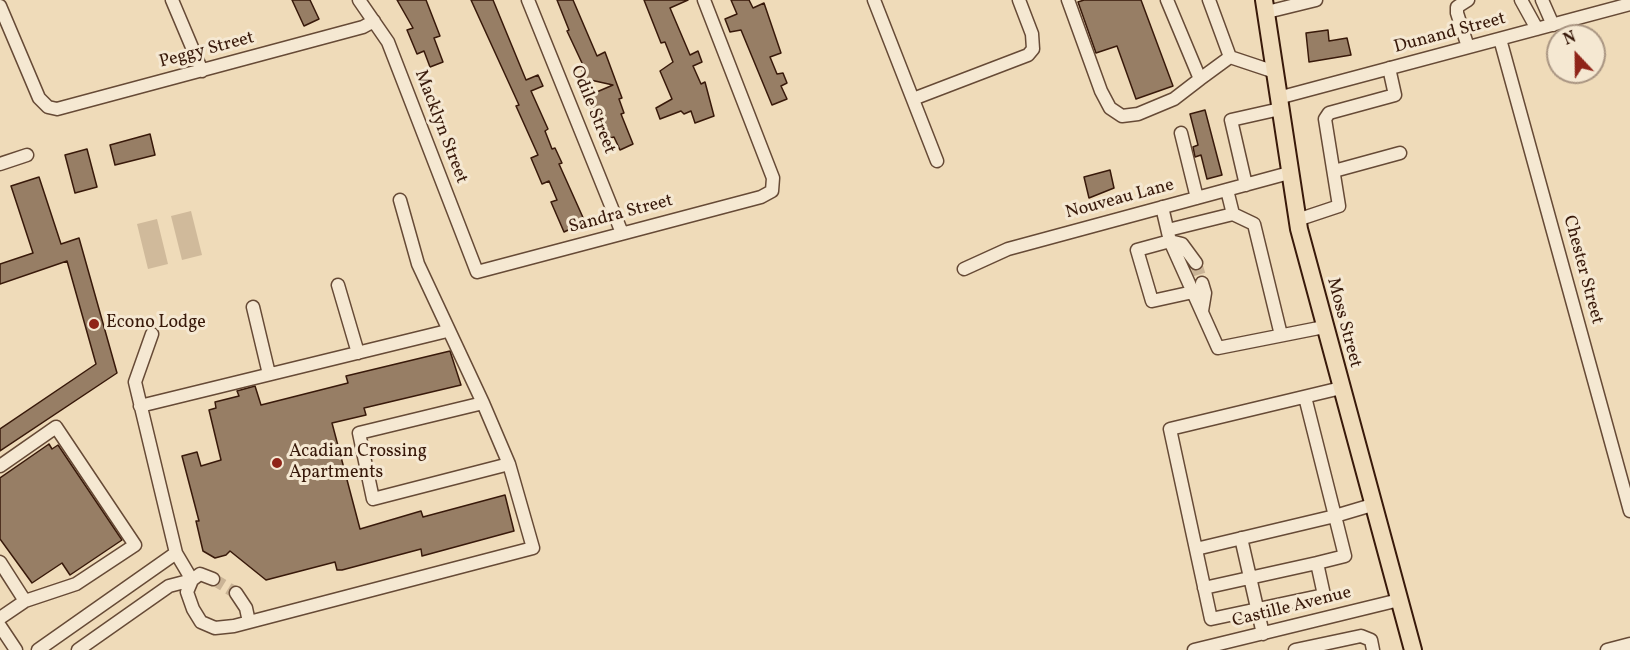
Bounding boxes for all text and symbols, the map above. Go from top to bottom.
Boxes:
street label: Dunand Street [1392,9,1508,59]
north arrow [1546,24,1606,84]
text: N [1560,27,1580,52]
street label: Peggy Street [157,28,257,74]
street label: Odile Street [564,63,620,157]
street label: Macklyn Street [408,67,472,187]
street label: Nouveau Lane [1063,175,1177,225]
street label: Sandra Street [566,191,676,239]
street label: Chester Street [1557,213,1607,327]
street label: Moss Street [1321,276,1365,370]
place label: Econo Lodge [106,313,206,335]
marker: Econo Lodge [87,317,101,331]
place label: Acadian Crossing Apartments [289,442,427,484]
marker: Acadian Crossing Apartments [270,456,284,470]
street label: Castille Avenue [1230,583,1354,633]

